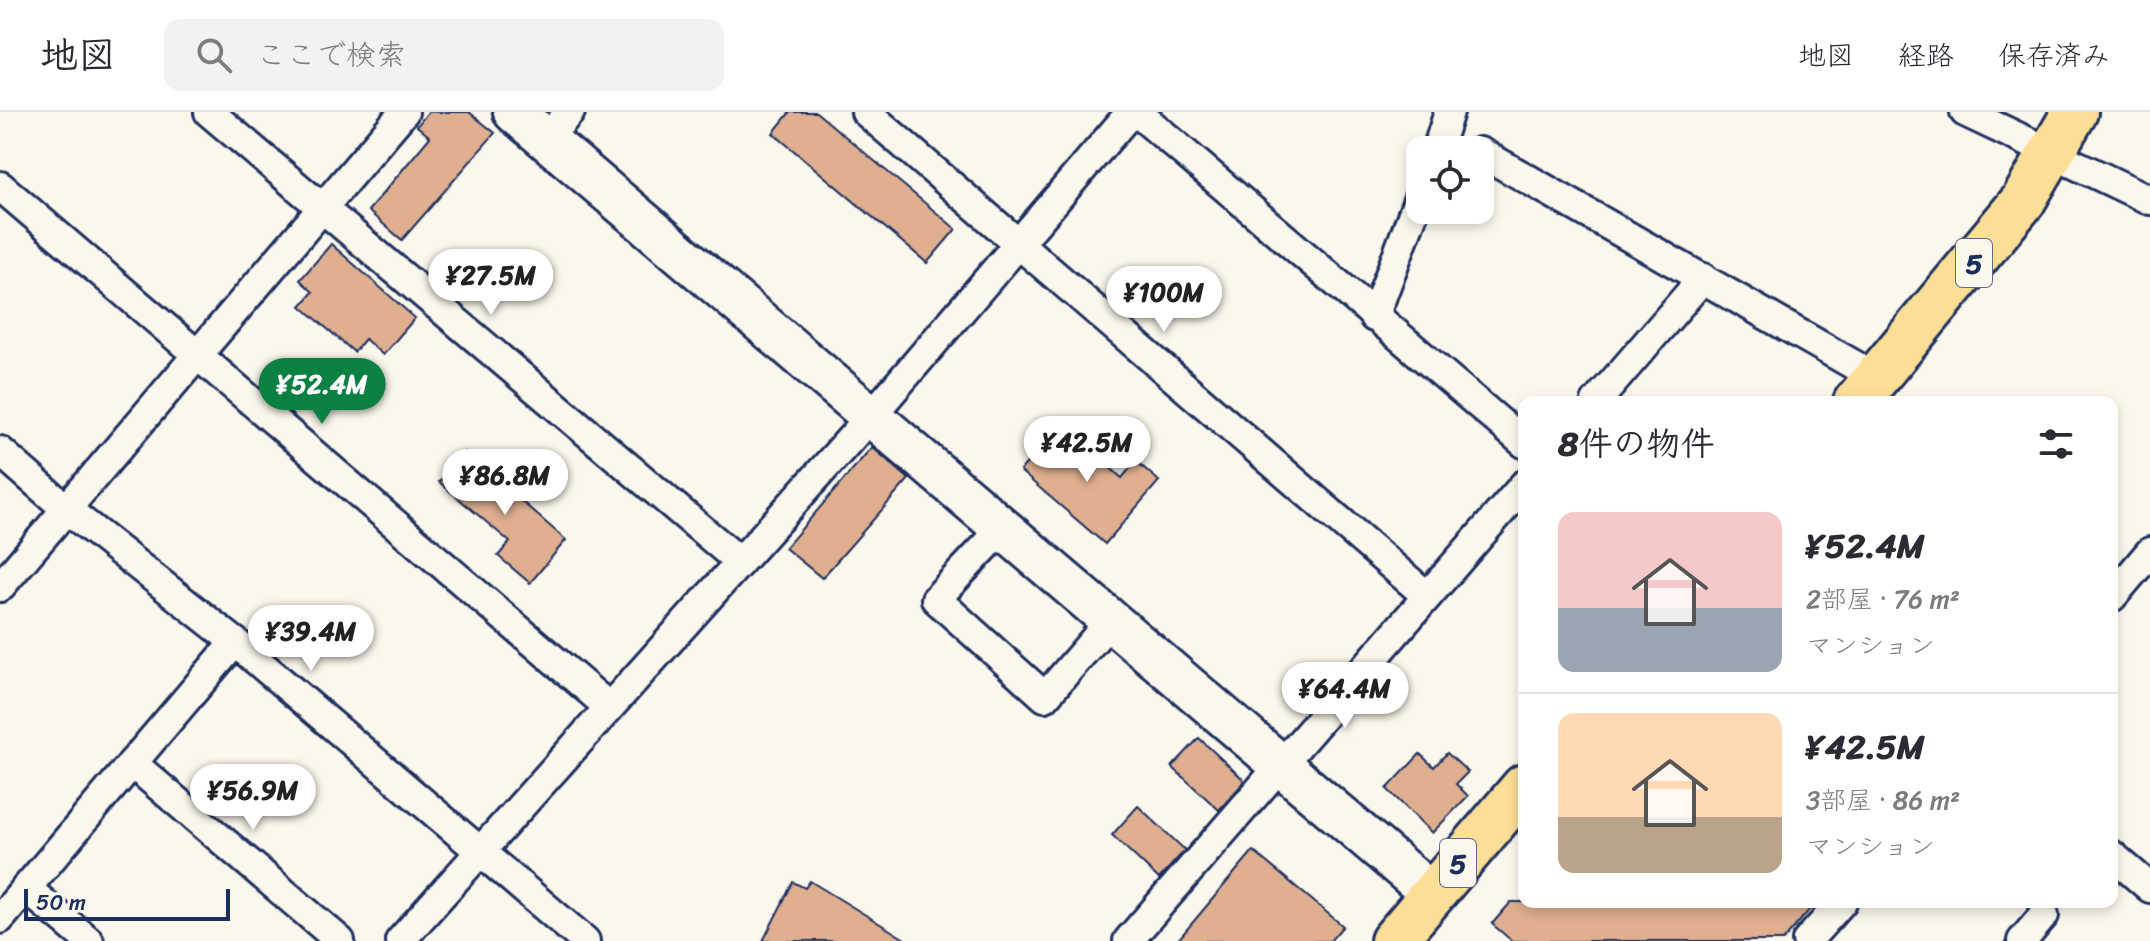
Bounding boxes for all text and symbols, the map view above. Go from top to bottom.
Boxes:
search box [164,19,724,91]
text: 地図 [40,22,116,89]
text: ここで検索 [256,28,406,82]
text: 地図 [1798,31,1854,80]
text: 経路 [1898,31,1954,80]
text: 保存済み [1998,31,2110,80]
icon: search [192,33,236,77]
map controls [1406,136,1494,224]
button: locate [1406,136,1494,224]
road number: 5 [1956,239,1992,287]
pin: ¥27.5M [426,249,556,317]
text: ¥27.5M [446,252,536,298]
pin: ¥100M [1108,266,1220,334]
text: ¥100M [1124,269,1204,315]
pin: ¥52.4M [257,358,387,426]
text: ¥52.4M [277,361,367,407]
text: 8件の物件 [1558,414,1715,474]
pin: ¥42.5M [1022,416,1152,484]
text: ¥42.5M [1042,419,1132,465]
icon: filters [2034,422,2078,466]
pin: ¥86.8M [440,449,570,517]
text: ¥86.8M [460,452,550,498]
text: ¥52.4M [1806,516,1925,576]
icon: home [1622,544,1718,640]
text: 2部屋 · 76 m² [1806,576,1960,622]
pin: ¥39.4M [246,605,376,673]
text: ¥39.4M [266,608,356,654]
text: マンション [1806,622,1935,668]
pin: ¥64.4M [1280,662,1410,730]
text: ¥64.4M [1300,665,1390,711]
text: ¥42.5M [1806,717,1925,777]
icon: home [1622,745,1718,841]
pin: ¥56.9M [188,764,318,832]
text: ¥56.9M [208,767,298,813]
text: 3部屋 · 86 m² [1806,777,1960,823]
text: マンション [1806,823,1935,869]
road number: 5 [1440,839,1476,887]
text: 50 m [36,883,86,922]
scale bar [24,885,230,921]

